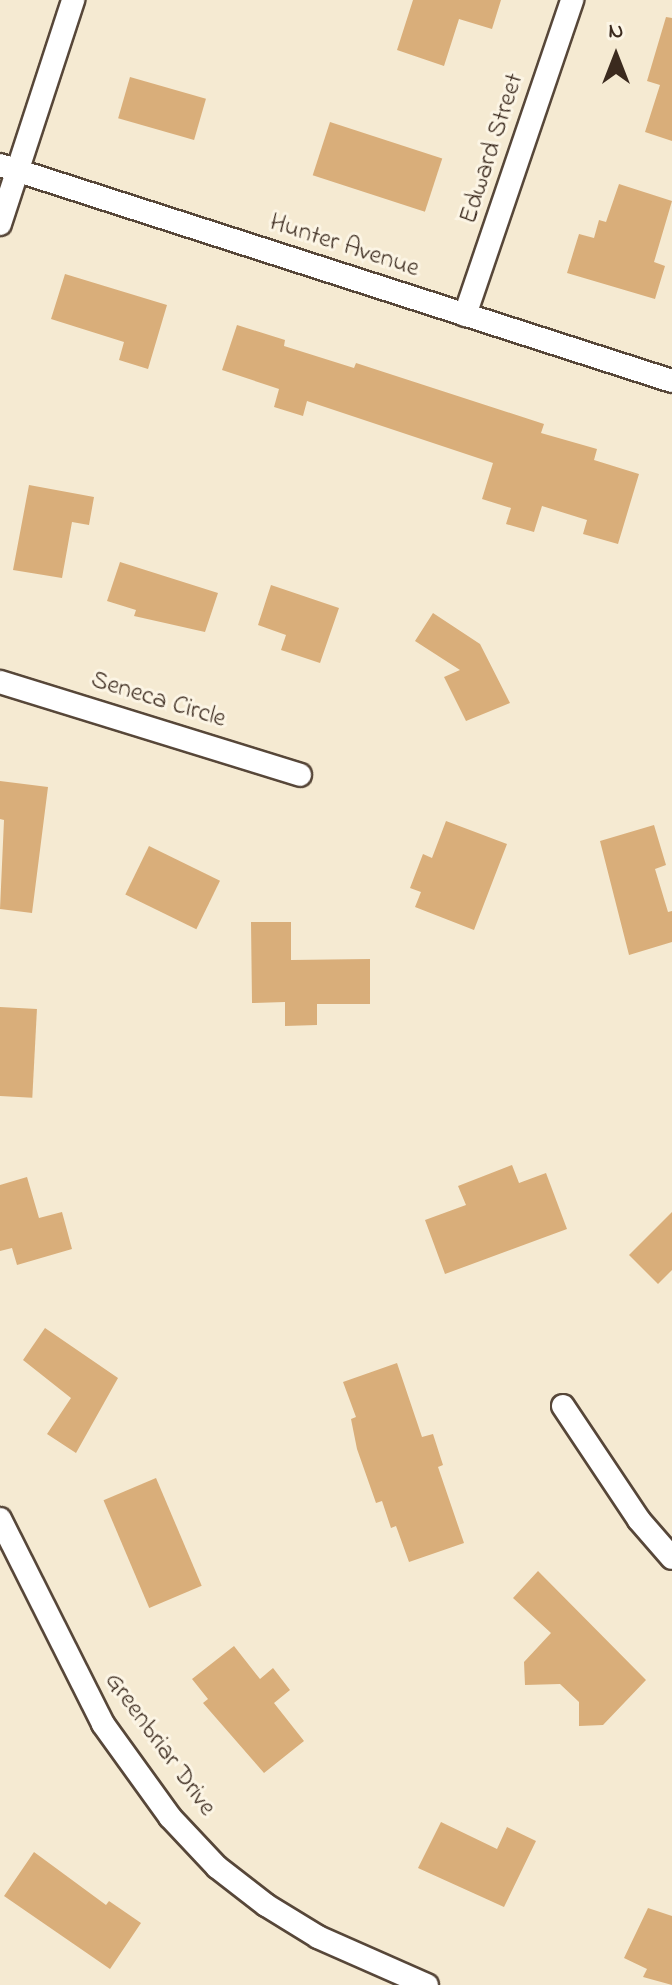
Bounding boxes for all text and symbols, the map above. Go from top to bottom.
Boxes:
north arrow [576,16,656,96]
text: N [609,16,623,48]
street label: Edward Street [454,70,532,228]
street label: Hunter Avenue [265,208,423,286]
street label: Seneca Circle [87,666,229,736]
street label: Greenbriar Drive [96,1667,222,1823]

